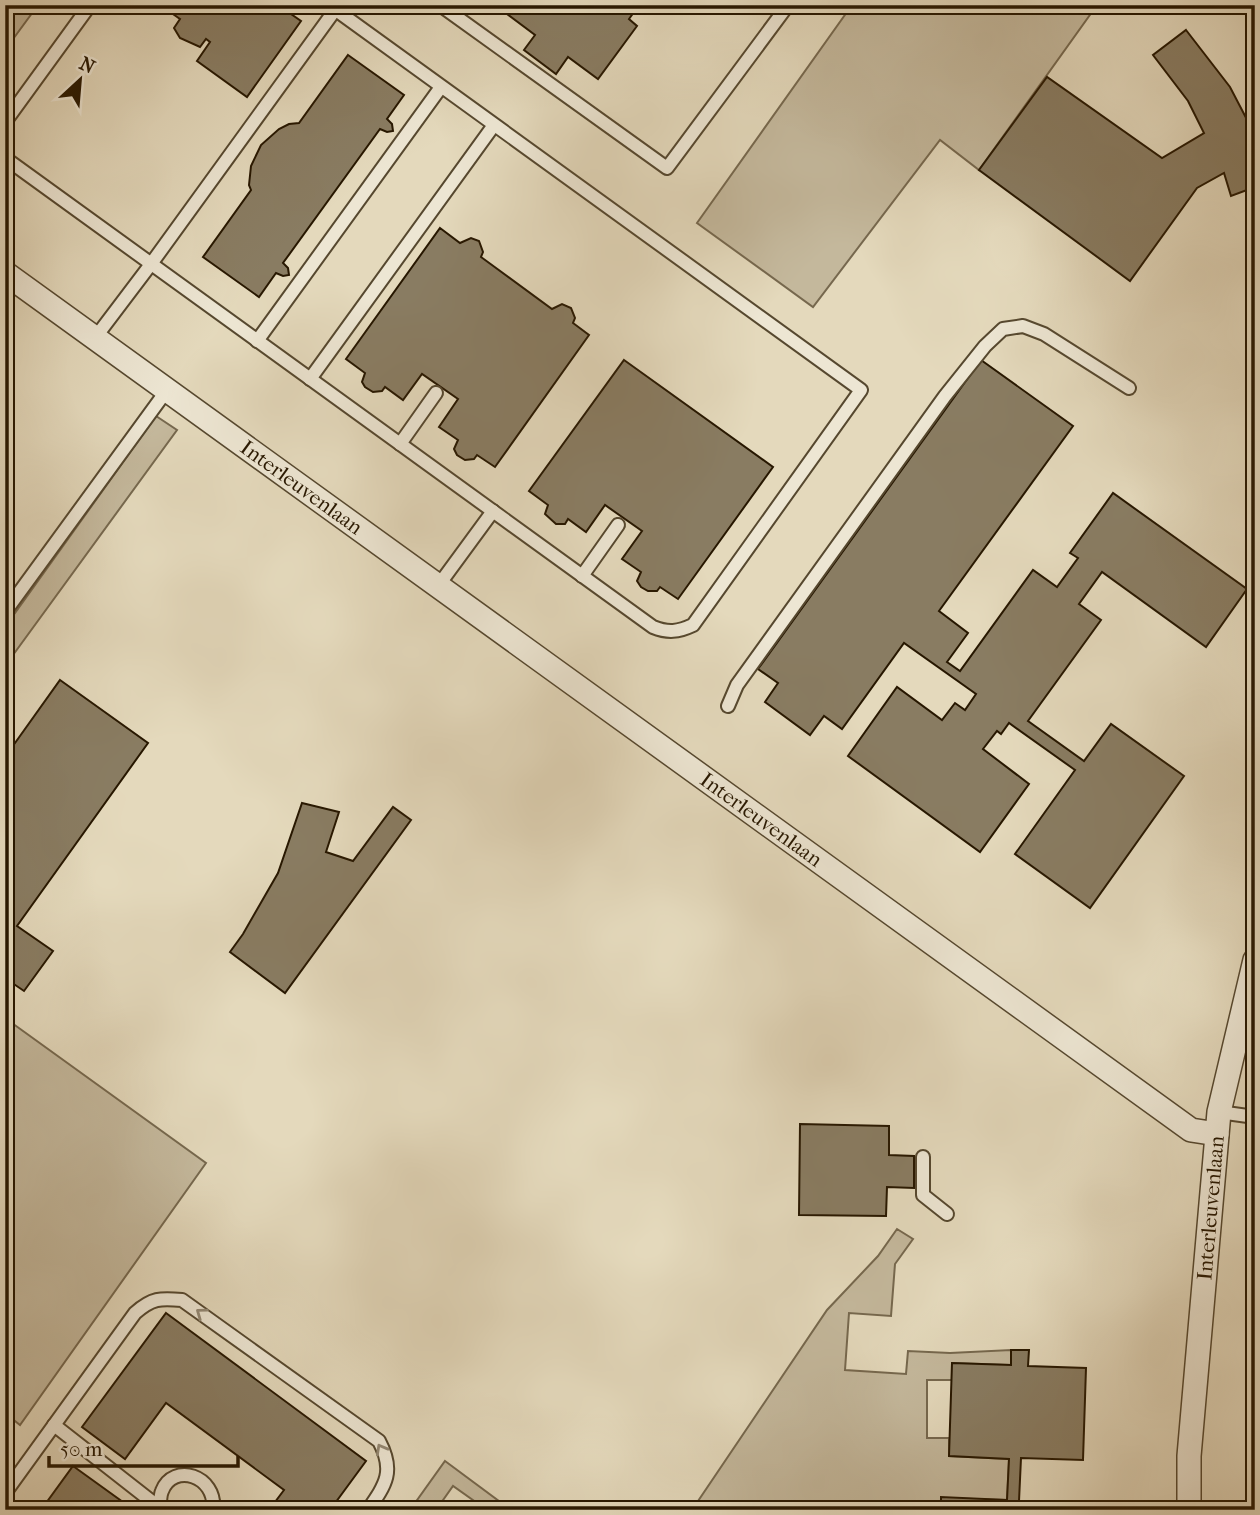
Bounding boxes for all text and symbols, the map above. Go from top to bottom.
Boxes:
north arrow [46,46,116,116]
text: N [76,53,99,79]
street label: Interleuvenlaan [236,435,367,540]
street label: Interleuvenlaan [696,767,827,872]
street label: Interleuvenlaan [1192,1135,1229,1281]
one-way arrow [196,1309,209,1321]
scale bar [49,1424,238,1468]
text: 50 m [60,1437,103,1461]
one-way arrow [376,1444,389,1457]

